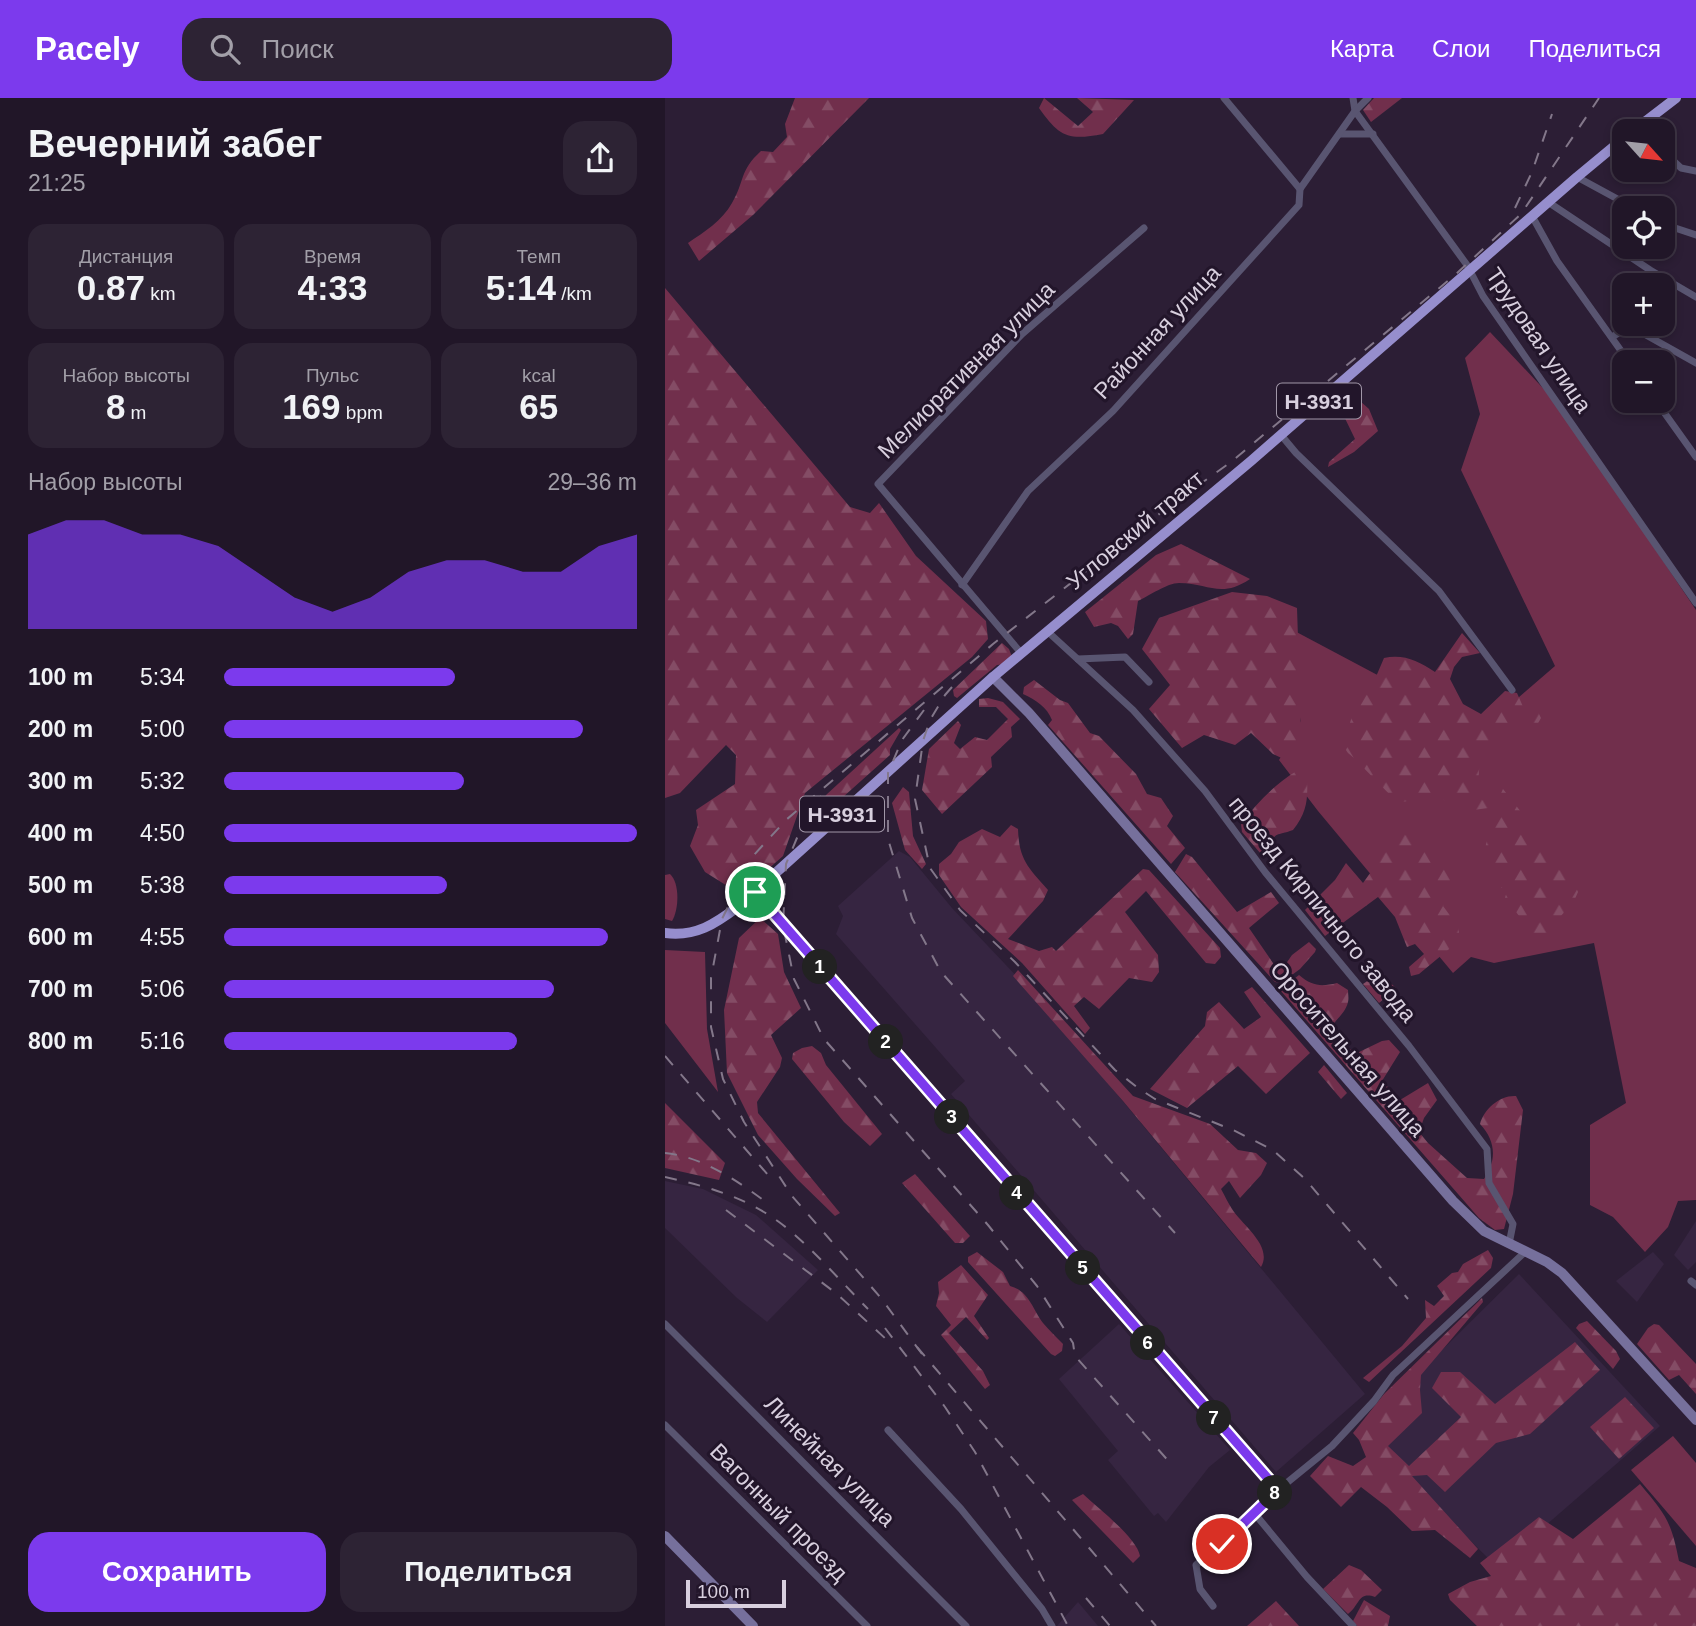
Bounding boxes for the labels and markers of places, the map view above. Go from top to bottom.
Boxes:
pin [725,862,785,922]
pin: 1 [803,950,837,984]
pin: 2 [869,1024,903,1060]
pin: 3 [935,1100,969,1134]
pin: 4 [999,1176,1035,1210]
pin: 5 [1065,1250,1101,1286]
pin: 6 [1131,1326,1165,1360]
pin: 7 [1197,1400,1231,1436]
pin: 8 [1257,1476,1293,1510]
pin [1192,1514,1252,1574]

